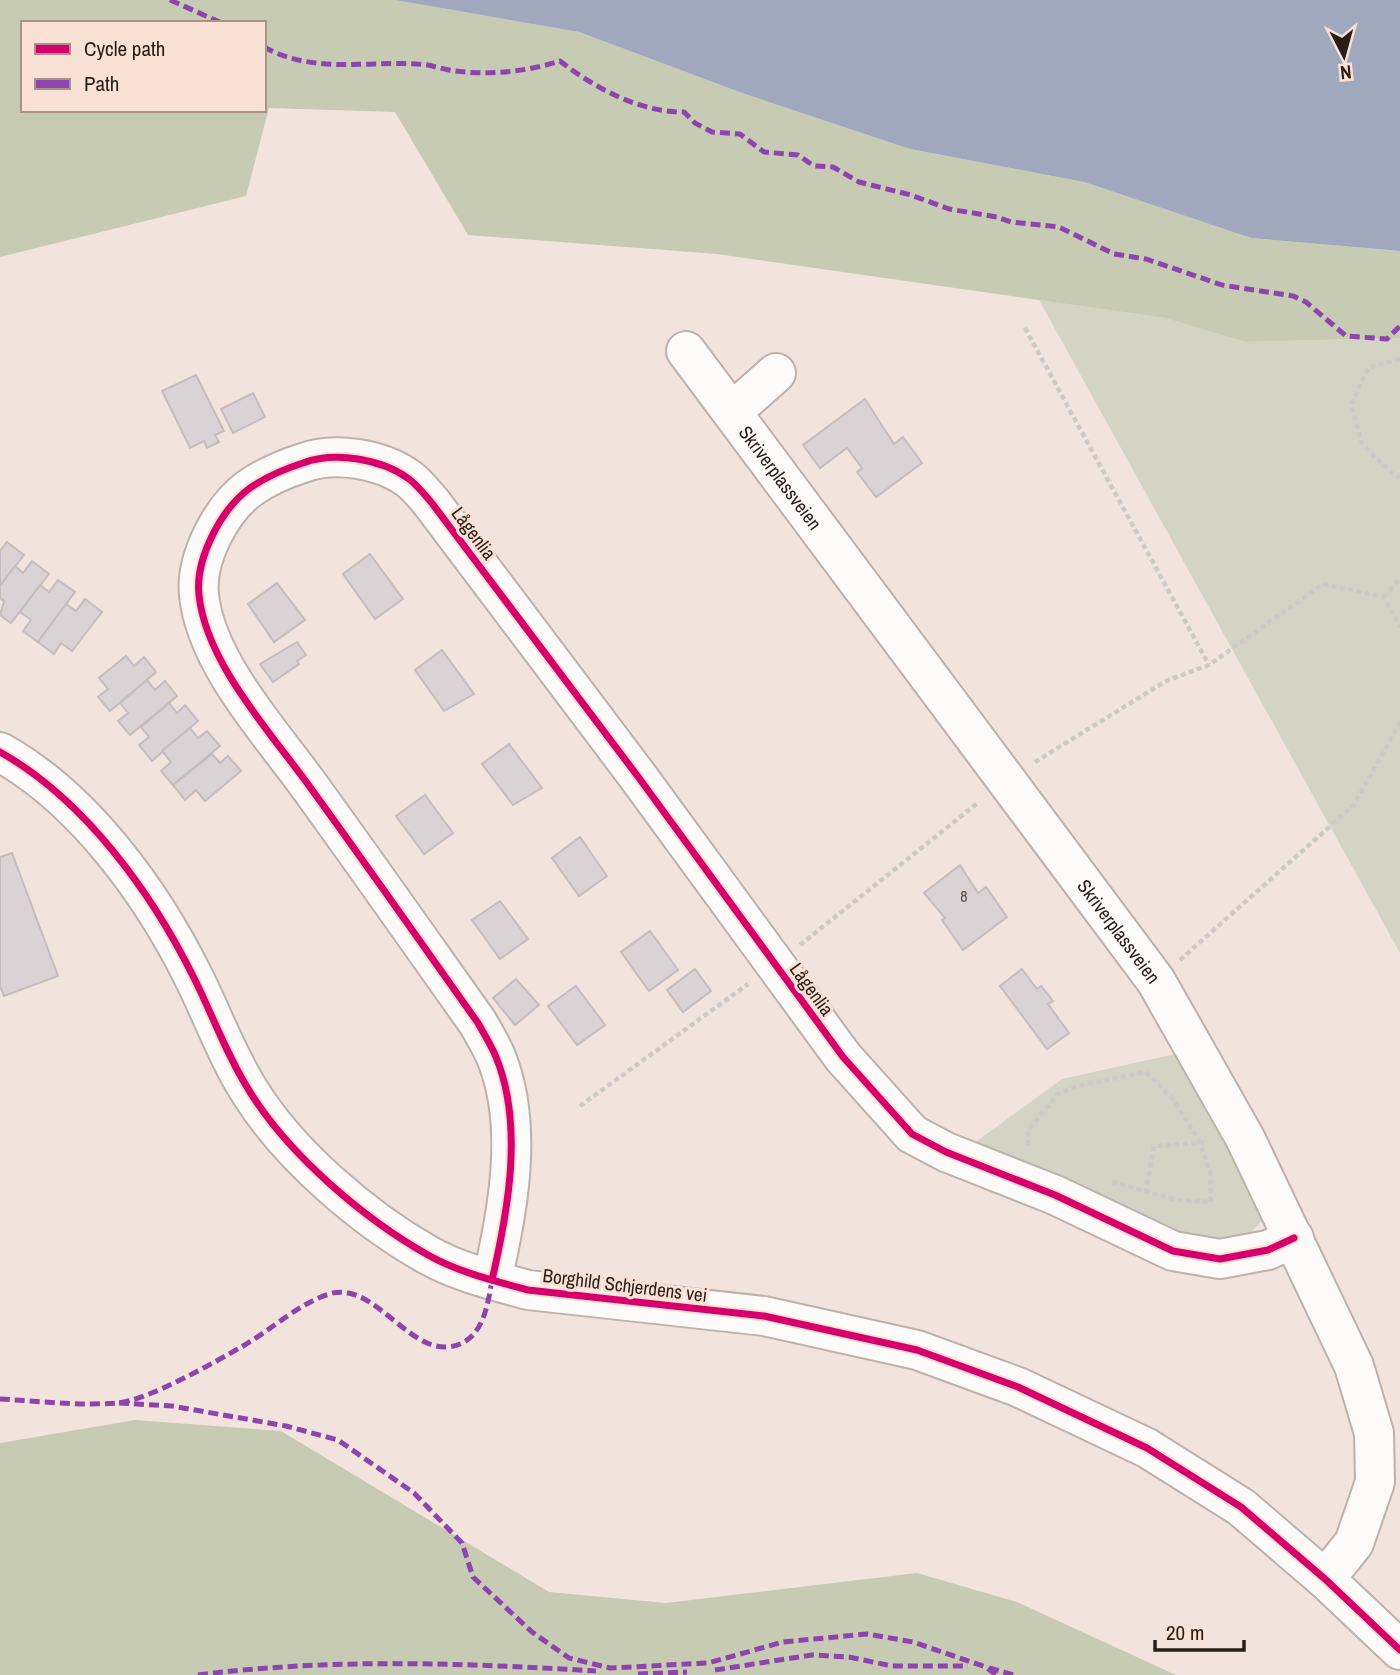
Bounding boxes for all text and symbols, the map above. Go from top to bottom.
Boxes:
legend [21,21,266,112]
north arrow [1309,21,1379,91]
text: Cycle path [84,34,165,63]
text: N [1339,59,1353,86]
text: Path [84,69,119,98]
street label: Skriverplassveien [733,420,828,535]
street label: Lågenlia [446,501,503,565]
street label: Skriverplassveien [1071,874,1166,989]
house number: 8 [960,885,968,907]
street label: Lågenlia [784,957,840,1021]
street label: Borghild Schjerdens vei [541,1262,709,1308]
scale bar [1155,1608,1244,1652]
text: 20 m [1166,1618,1204,1647]

